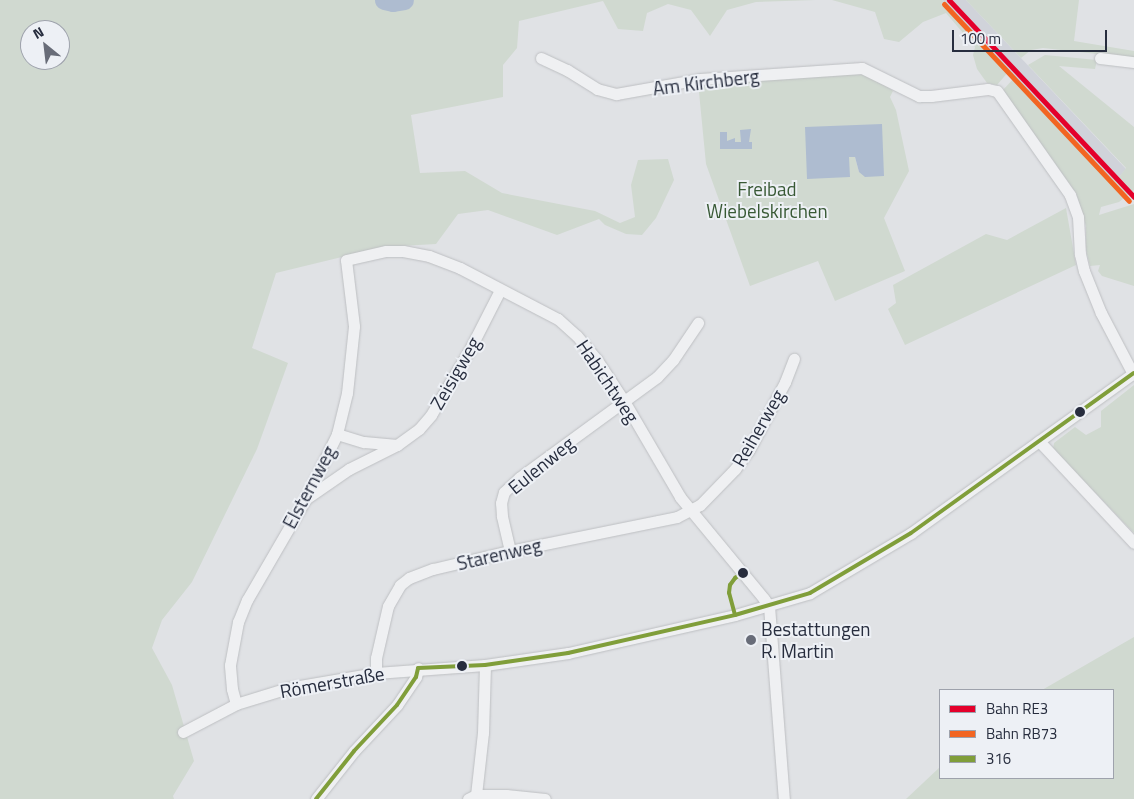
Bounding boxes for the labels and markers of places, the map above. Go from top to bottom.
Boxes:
unlabelled marker [1075,407,1085,417]
unlabelled marker [738,568,748,578]
place label: Bestattungen R. Martin [761,618,871,662]
marker: Bestattungen R. Martin [745,634,757,646]
unlabelled marker [457,661,467,671]

